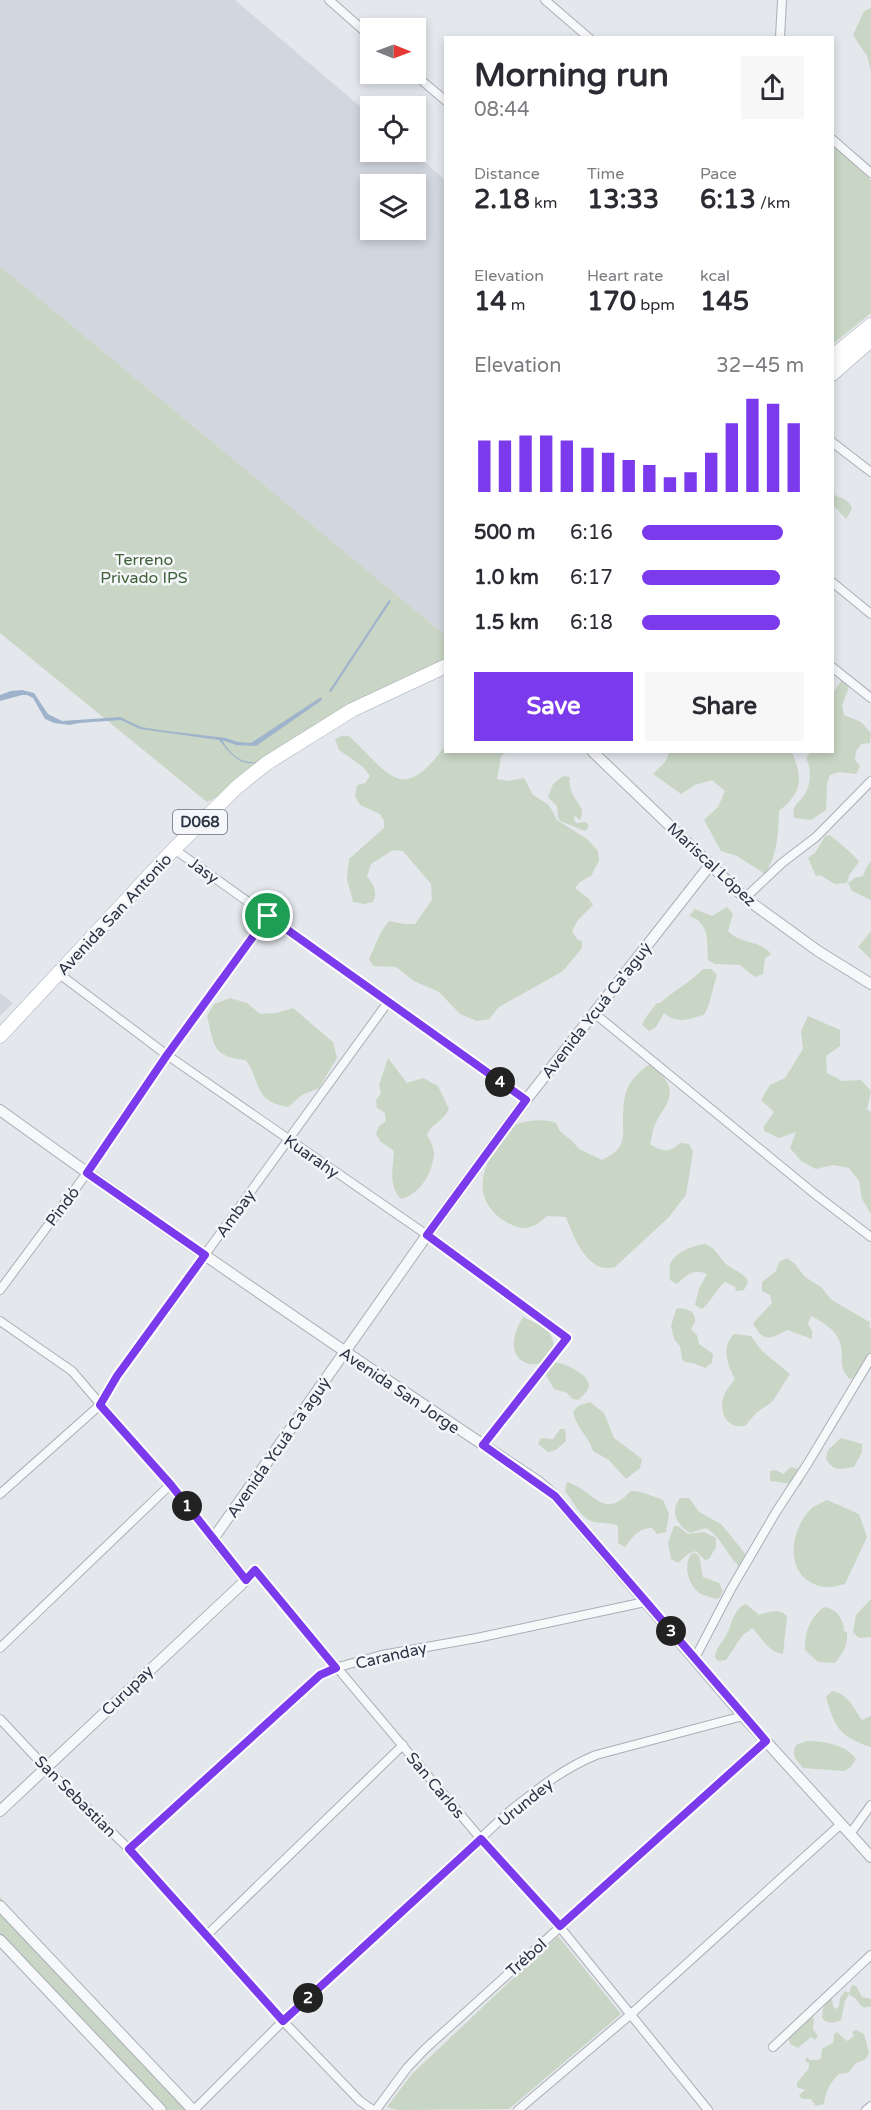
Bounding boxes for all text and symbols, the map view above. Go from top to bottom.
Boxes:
north arrow [360,18,426,84]
map controls [360,18,426,240]
text: Morning run [474,56,669,95]
button: share [741,56,804,119]
button: locate [360,96,426,162]
text: 08:44 [474,98,529,122]
text: Distance [474,164,540,184]
text: Time [587,164,624,184]
text: Pace [700,164,737,184]
button: layers [360,174,426,240]
text: 2.18 [474,184,530,215]
text: 13:33 [587,184,659,215]
text: 6:13 [700,184,756,215]
text: km [530,193,557,213]
text: /km [756,193,790,213]
text: Elevation [474,266,544,286]
text: Heart rate [587,266,663,286]
text: kcal [700,266,730,286]
text: 14 [474,286,507,317]
text: 170 [587,286,636,317]
text: 145 [700,286,749,317]
text: m [507,295,526,315]
text: bpm [636,295,675,315]
text: Elevation [474,354,561,378]
text: 32–45 m [716,354,804,378]
text: 500 m [474,521,535,545]
text: 6:16 [570,521,613,545]
park label: Terreno Privado IPS [100,550,188,588]
text: 1.0 km [474,566,539,590]
text: 6:17 [570,566,613,590]
text: 1.5 km [474,611,539,635]
text: 6:18 [570,611,613,635]
button: Save [474,672,633,741]
button: Share [645,672,804,741]
road number: D068 [173,810,227,834]
street label: Mariscal López [663,819,760,911]
street label: Avenida San Antonio [53,850,176,980]
street label: Jasy [184,853,223,889]
pin [242,890,293,941]
icon: arrive [251,899,284,932]
street label: Avenida Ycuá Ca'aguý [537,938,656,1083]
pin: 4 [485,1067,515,1097]
text: 4 [495,1072,505,1092]
street label: Kuarahy [280,1131,343,1183]
street label: Pindó [42,1183,84,1230]
street label: Ambay [212,1186,260,1241]
street label: Avenida San Jorge [336,1343,463,1438]
street label: Avenida Ycuá Ca'aguý [223,1373,335,1522]
pin: 1 [172,1491,202,1521]
text: 1 [182,1496,192,1516]
pin: 3 [656,1616,686,1646]
text: 3 [666,1621,676,1641]
street label: Caranday [354,1638,429,1674]
street label: Curupay [98,1661,158,1720]
street label: San Carlos [402,1748,469,1823]
street label: San Sebastian [30,1752,120,1842]
street label: Urundey [494,1774,558,1831]
street label: Trébol [502,1934,551,1981]
pin: 2 [293,1983,323,2013]
text: 2 [303,1988,313,2008]

